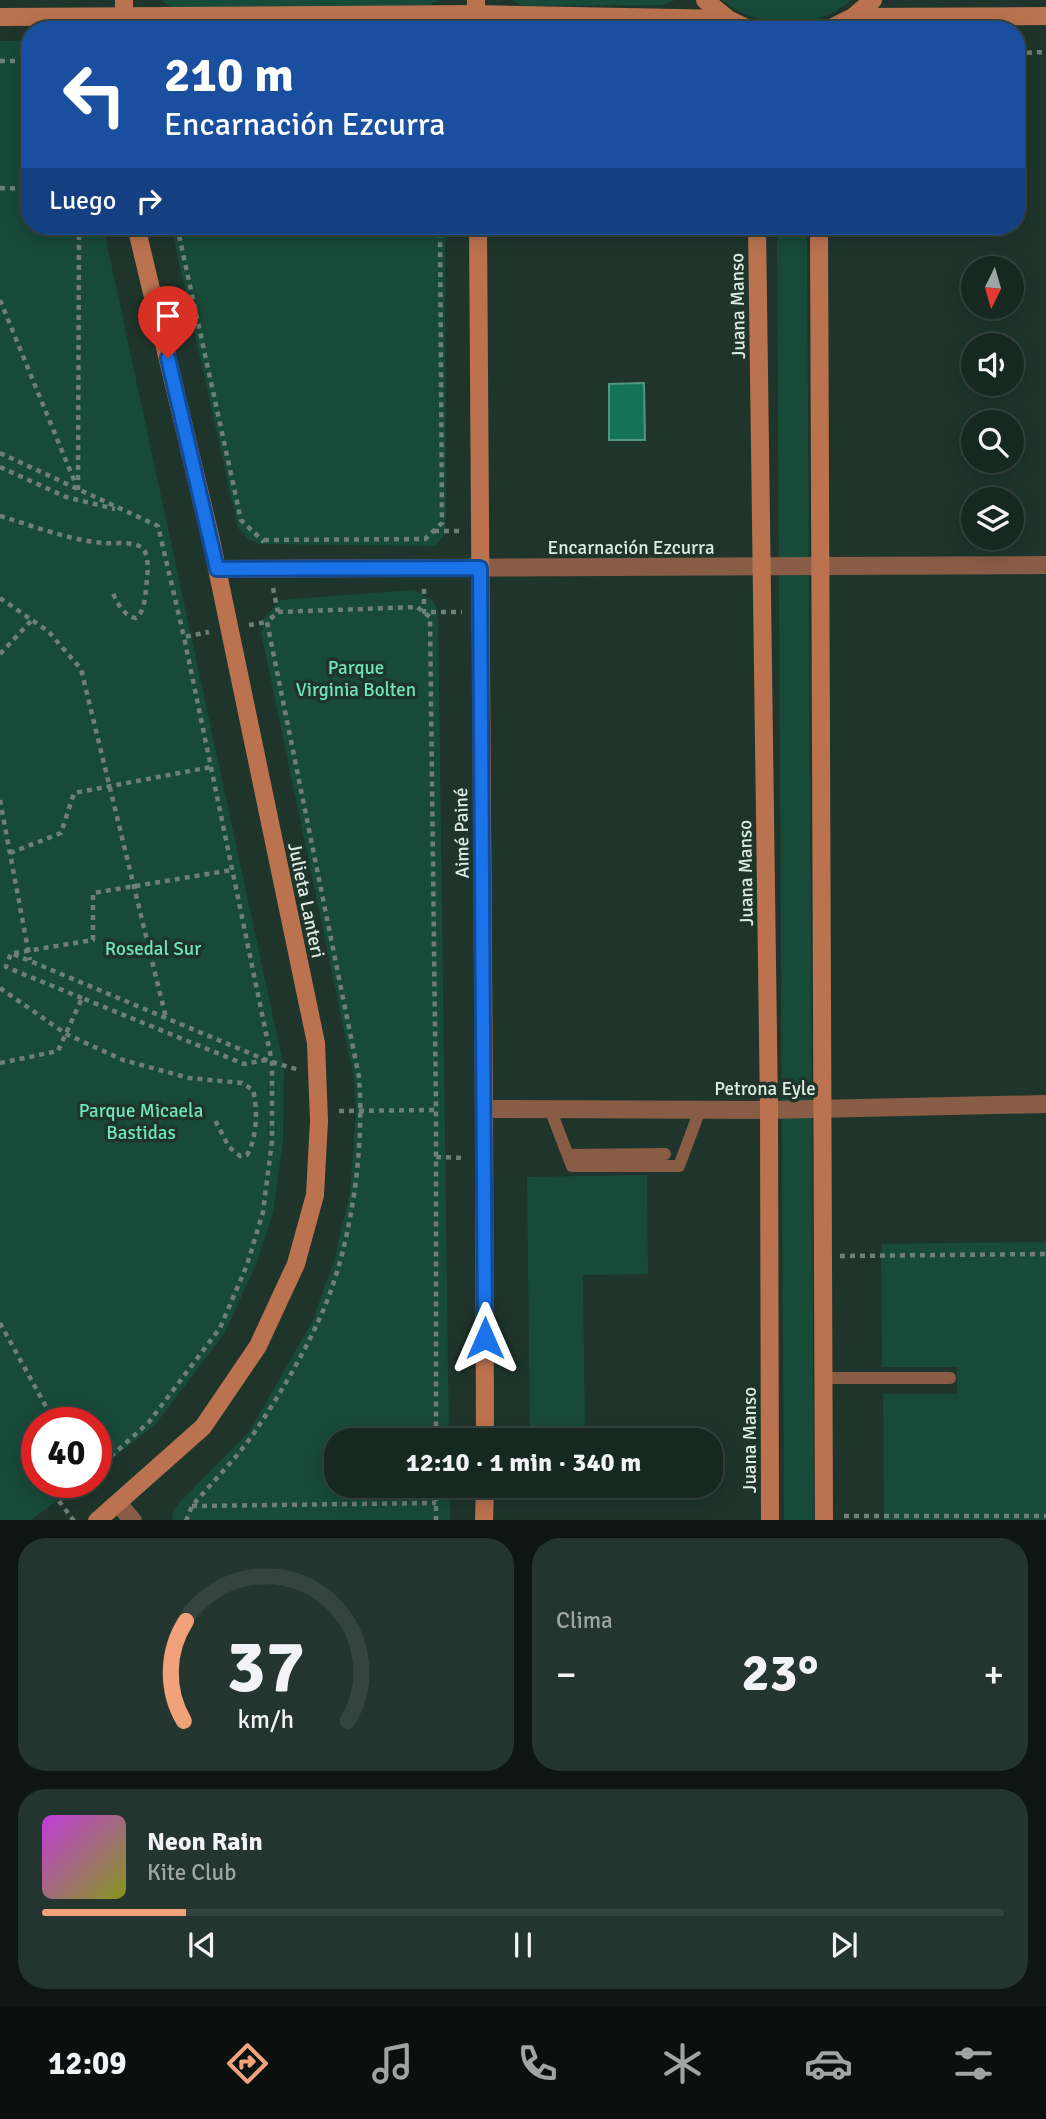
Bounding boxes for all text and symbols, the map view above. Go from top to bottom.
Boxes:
text: 210 m [164,45,294,105]
icon: left [49,49,140,140]
text: Encarnación Ezcurra [164,105,446,144]
icon: right [130,182,168,220]
text: Luego [49,185,116,217]
street label: Juana Manso [725,253,751,359]
north arrow [961,256,1024,318]
map controls [961,256,1024,550]
pin [138,286,198,358]
icon: arrive [149,297,187,335]
button: sound [961,333,1024,396]
button: search [961,410,1024,473]
button: layers [961,487,1024,550]
street label: Encarnación Ezcurra [547,536,715,560]
park label: Parque Virginia Bolten [296,656,416,702]
street label: Aimé Painé [449,787,475,879]
street label: Juana Manso [733,820,759,926]
street label: Julieta Lanteri [282,840,330,960]
park label: Rosedal Sur [105,937,201,961]
street label: Petrona Eyle [714,1077,816,1101]
park label: Parque Micaela Bastidas [79,1099,203,1145]
position arrow [448,1301,522,1375]
street label: Juana Manso [738,1387,762,1493]
speed limit sign: 40 [21,1407,112,1498]
text: 12:10 · 1 min · 340 m [406,1447,641,1479]
text: Clima [556,1606,613,1635]
text: 37 [227,1623,305,1712]
text: 23° [742,1641,818,1705]
text: − [556,1651,577,1698]
text: + [983,1651,1004,1698]
text: km/h [238,1703,294,1734]
text: Neon Rain [147,1826,263,1858]
text: Kite Club [147,1858,236,1887]
icon: previous [183,1926,221,1964]
icon: pause [504,1926,542,1964]
icon: next [825,1926,863,1964]
icon: directions [223,2039,272,2088]
icon: music [368,2039,417,2088]
icon: phone [513,2039,562,2088]
icon: climate [658,2039,707,2088]
icon: car [804,2039,853,2088]
icon: filters [949,2039,998,2088]
text: 12:09 [48,2044,127,2083]

